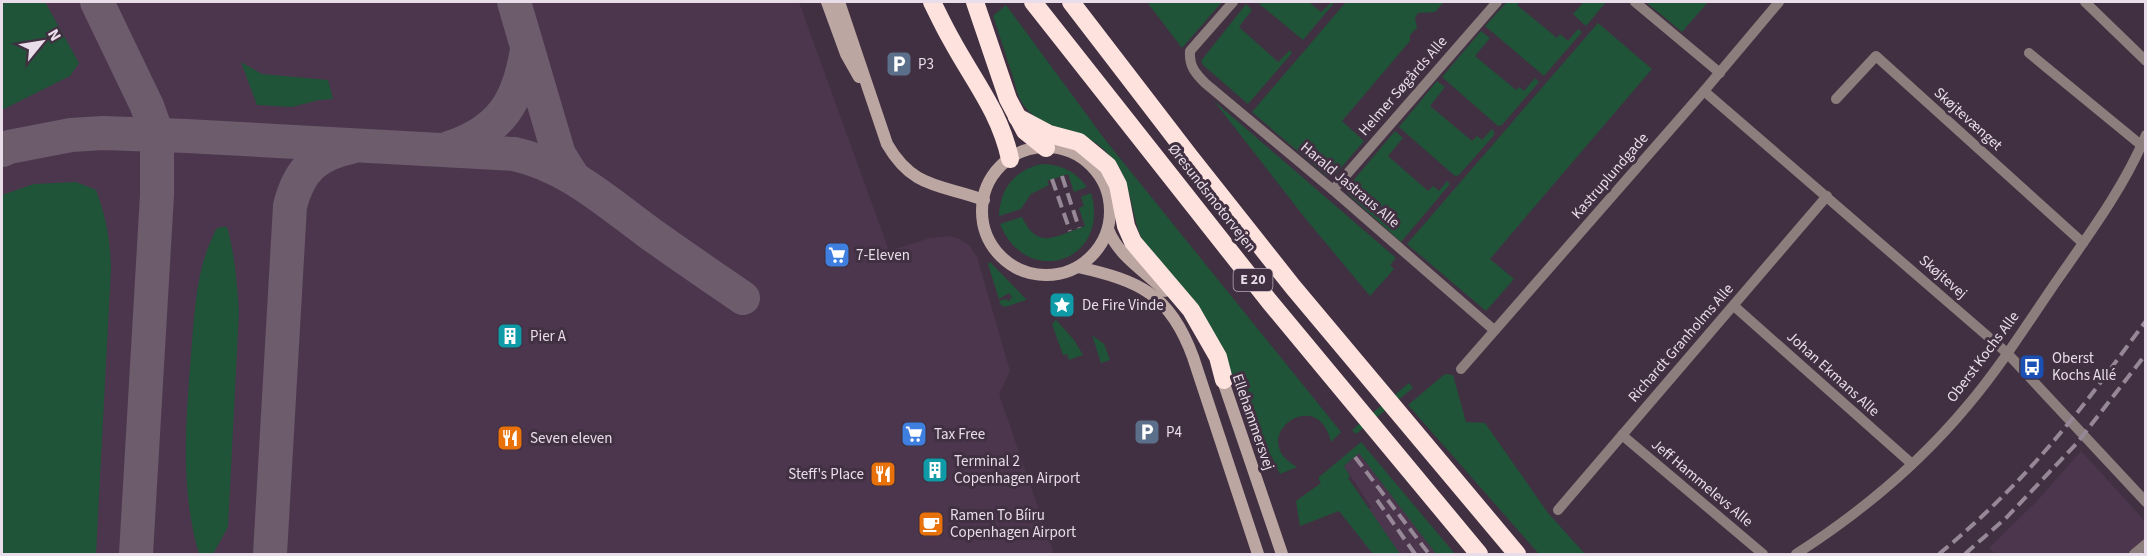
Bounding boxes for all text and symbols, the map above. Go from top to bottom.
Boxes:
north arrow [12,12,72,72]
text: N [42,25,66,45]
street label: Helmer Søgårds Alle [1354,32,1452,140]
parking icon: P3 [884,49,914,79]
place label: P3 [918,54,934,75]
street label: Skøjtevænget [1929,83,2007,155]
street label: Kastruplundgade [1567,128,1653,224]
street label: Harald Jastraus Alle [1296,137,1404,233]
street label: Øresundsmotorvejen [1163,139,1261,257]
supermarket icon: 7-Eleven [822,240,852,270]
place label: 7-Eleven [856,245,910,266]
street label: Skøjtevej [1914,250,1972,304]
road number: E 20 [1234,269,1272,291]
street label: Richardt Granholms Alle [1623,279,1739,407]
place icon: De Fire Vinde [1047,290,1077,320]
place label: De Fire Vinde [1082,295,1164,316]
street label: Oberst Kochs Alle [1942,307,2024,407]
building icon: Pier A [495,321,525,351]
place label: Pier A [530,326,567,347]
street label: Johan Ekmans Alle [1782,327,1884,421]
place label: Oberst Kochs Allé [2052,348,2116,386]
bus stop icon: Oberst Kochs Allé [2017,352,2047,382]
street label: Ellehammersvej [1227,371,1279,473]
parking icon: P4 [1132,417,1162,447]
supermarket icon: Tax Free [899,419,929,449]
place label: P4 [1166,422,1182,443]
restaurant icon: Seven eleven [495,423,525,453]
place label: Tax Free [934,424,985,445]
place label: Seven eleven [530,428,613,449]
street label: Jeff Hammelevs Alle [1647,434,1757,532]
place label: Terminal 2 Copenhagen Airport [954,451,1080,489]
building icon: Terminal 2 Copenhagen Airport [920,455,950,485]
restaurant icon: Steff's Place [868,459,898,489]
place label: Steff's Place [788,464,864,485]
place label: Ramen To Bíiru Copenhagen Airport [950,505,1076,543]
cafe icon: Ramen To Bíiru Copenhagen Airport [916,509,946,539]

